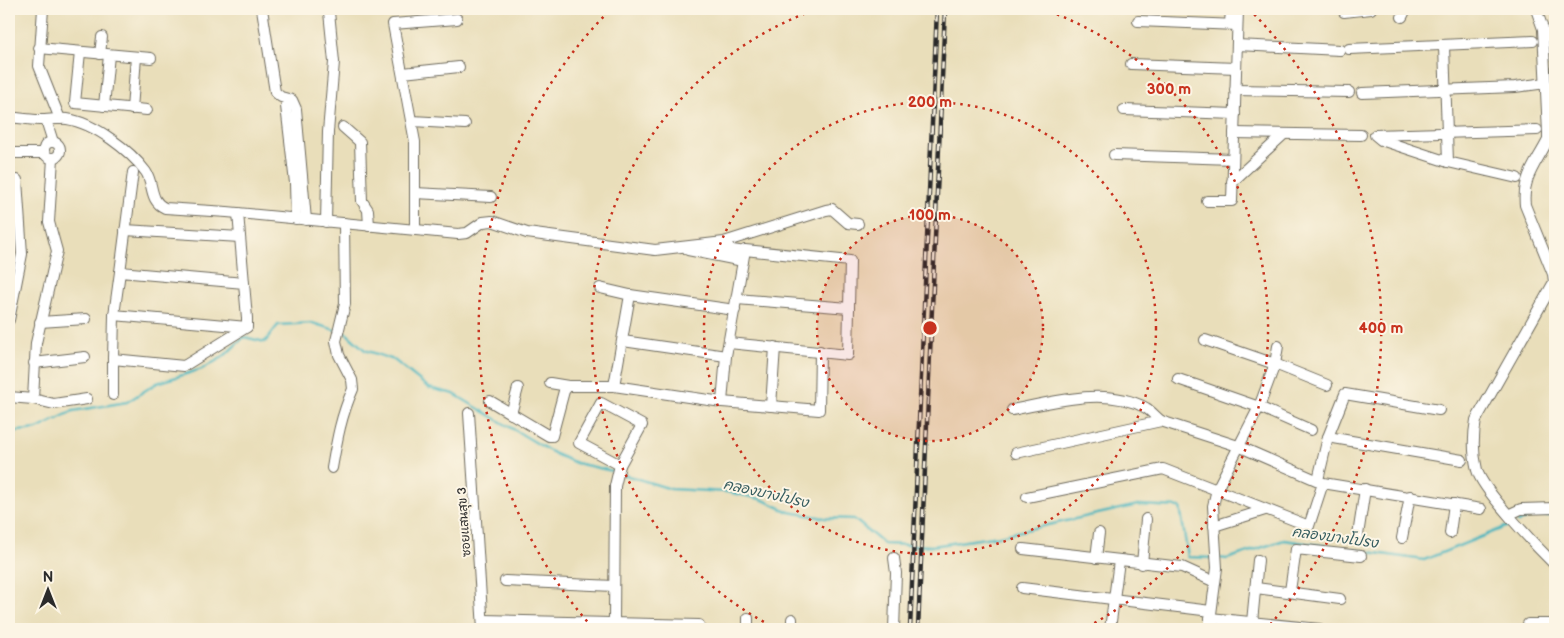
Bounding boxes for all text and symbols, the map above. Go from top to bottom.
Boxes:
text: 300 m [1147,80,1191,99]
text: 200 m [908,93,952,112]
text: 100 m [909,206,951,225]
centre of rings [921,319,939,337]
text: 400 m [1359,319,1403,338]
water label: คลองบางโปรง [722,474,812,512]
street label: ซอยแสนสุข 3 [455,487,475,557]
water label: คลองบางโปรง [1291,522,1381,552]
north arrow [22,566,72,616]
text: N [43,569,53,586]

